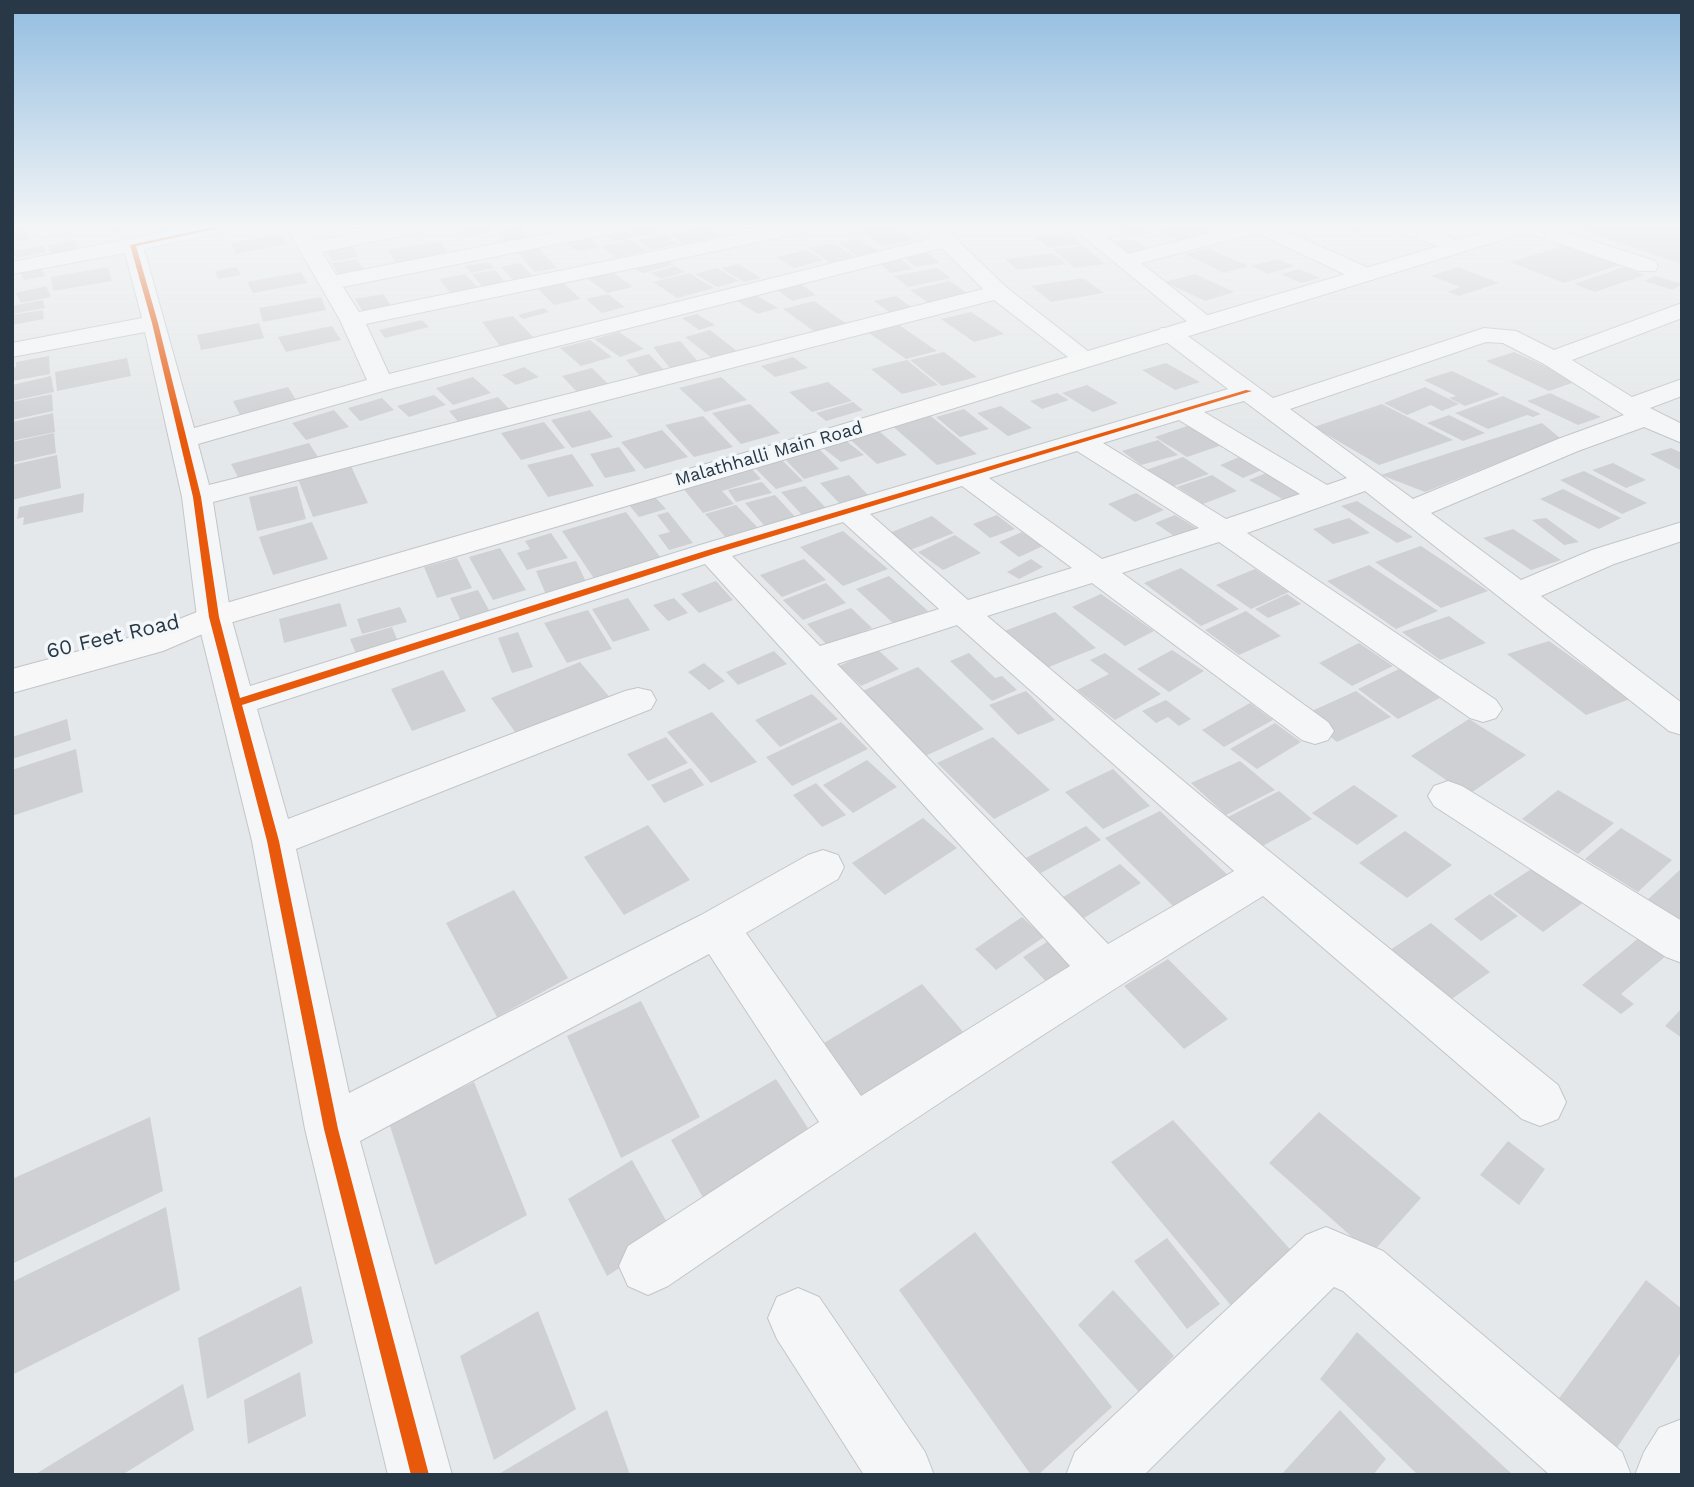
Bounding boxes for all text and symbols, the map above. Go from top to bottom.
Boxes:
street label: Malathhalli Main Road [673,417,865,491]
street label: 60 Feet Road [44,609,182,665]

